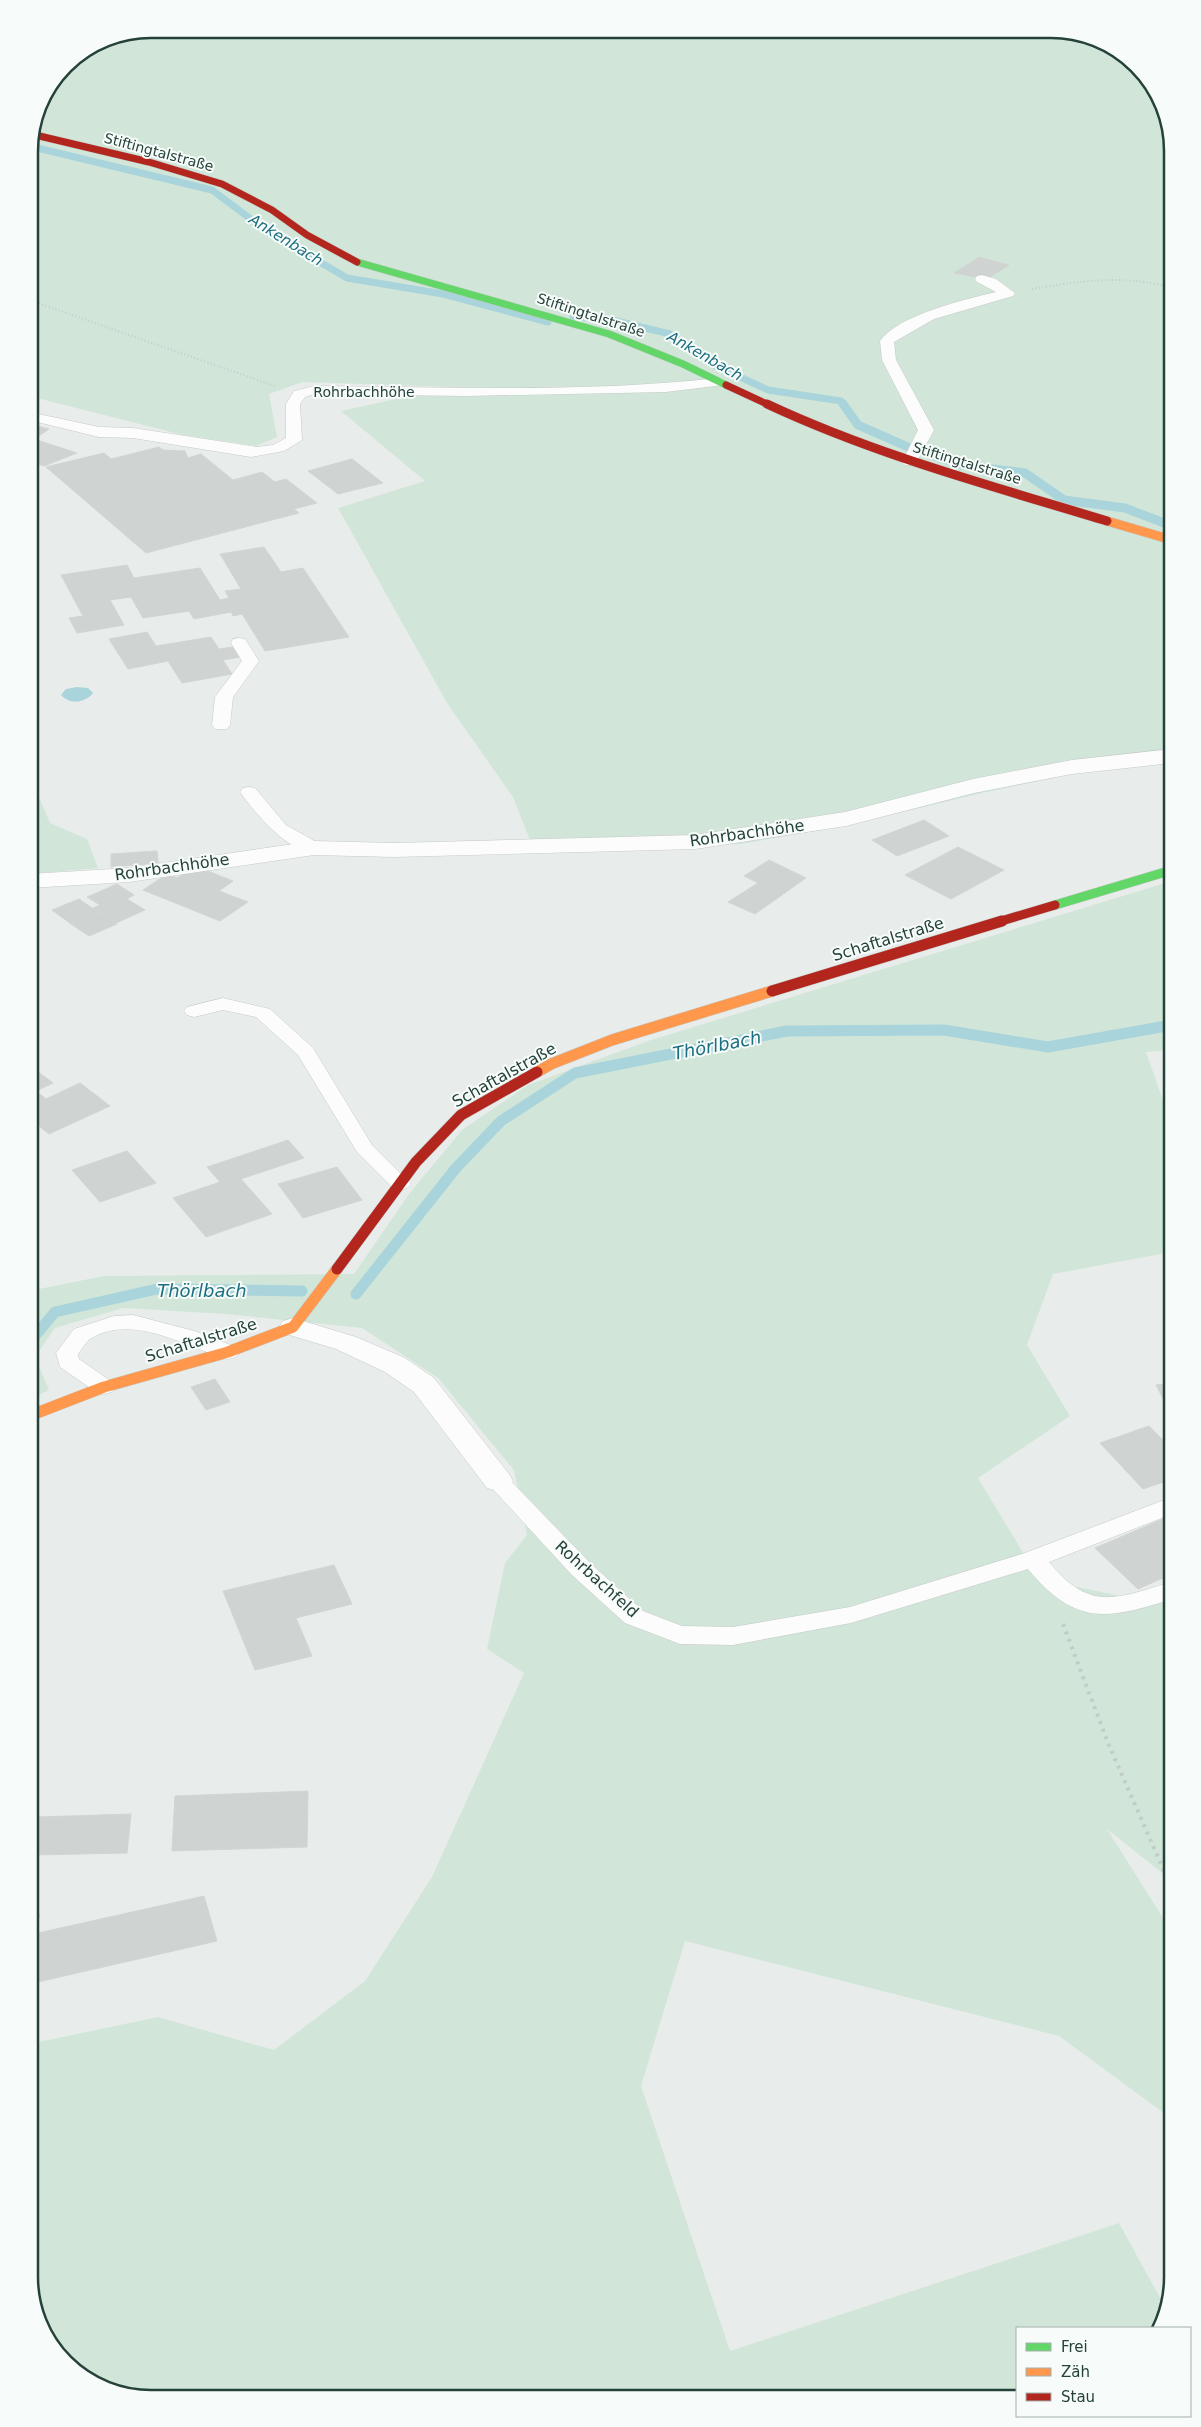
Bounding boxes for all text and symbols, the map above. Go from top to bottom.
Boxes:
street label: Stiftingtalstraße [103,130,215,174]
water label: Ankenbach [245,210,326,270]
street label: Stiftingtalstraße [535,290,647,340]
water label: Ankenbach [663,327,746,385]
street label: Rohrbachhöhe [313,384,415,400]
street label: Stiftingtalstraße [911,439,1023,487]
street label: Rohrbachhöhe [688,816,806,850]
street label: Rohrbachhöhe [113,850,231,884]
street label: Schaftalstraße [830,913,946,965]
water label: Thörlbach [671,1026,763,1064]
street label: Schaftalstraße [449,1039,559,1111]
water label: Thörlbach [157,1280,247,1301]
street label: Schaftalstraße [143,1314,259,1366]
street label: Rohrbachfeld [551,1537,643,1621]
legend [1016,2327,1191,2417]
text: Frei [1061,2338,1088,2356]
text: Zäh [1061,2363,1090,2381]
text: Stau [1061,2388,1095,2406]

